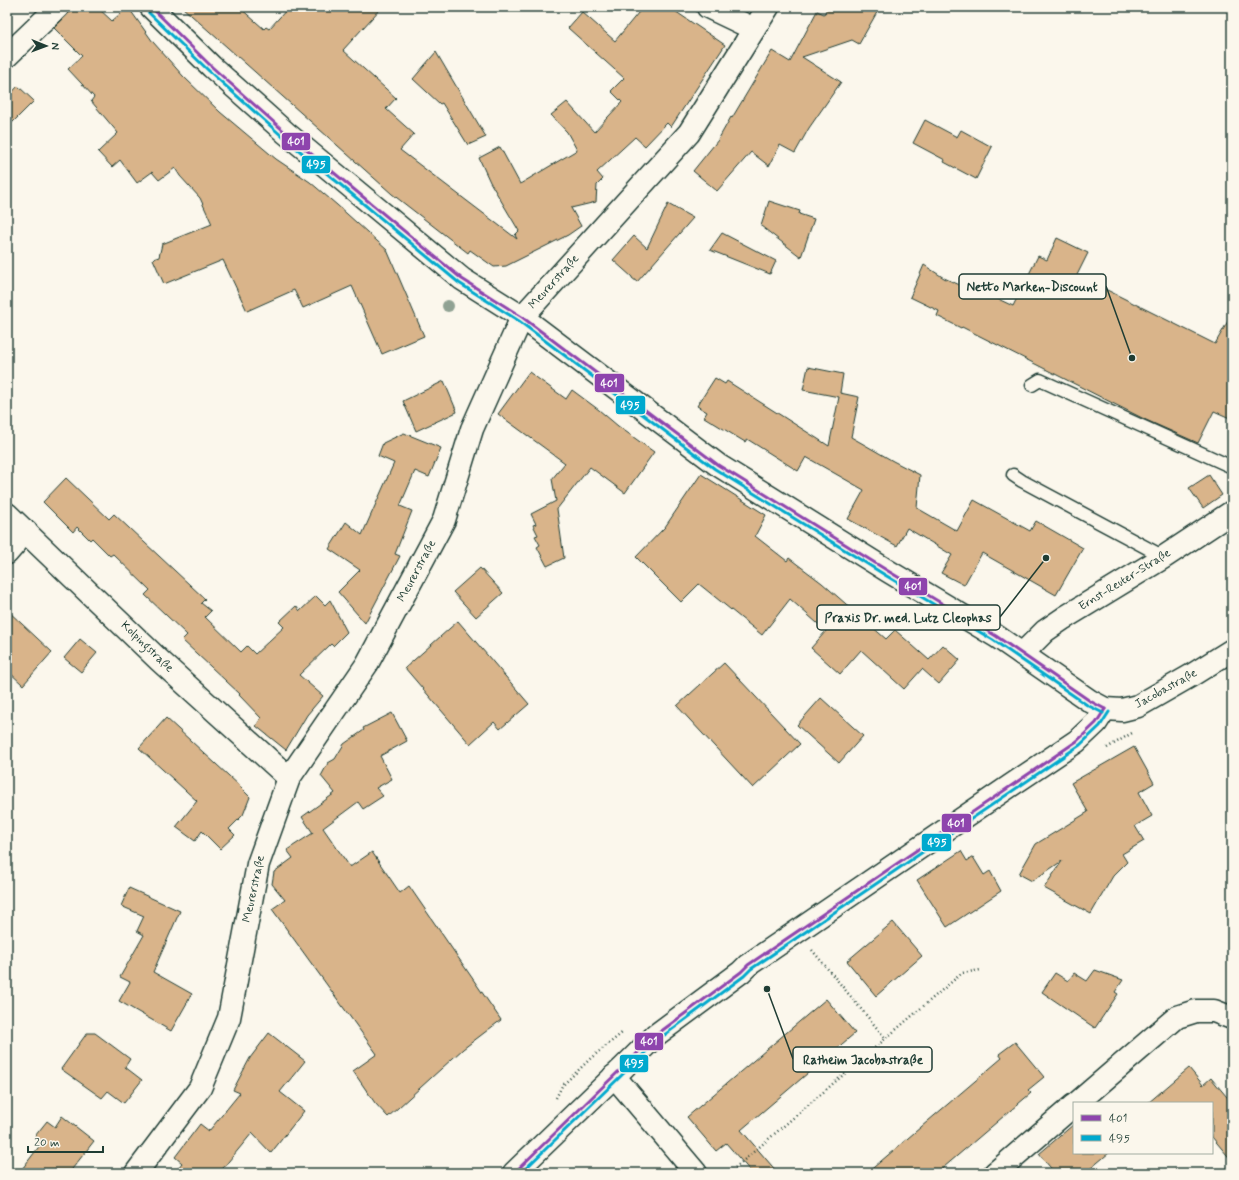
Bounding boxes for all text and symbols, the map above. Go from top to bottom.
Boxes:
north arrow [26,26,66,66]
text: N [48,42,62,50]
line badge: 401 [281,132,311,151]
text: 401 [288,135,304,149]
line badge: 495 [301,155,331,174]
text: 495 [306,158,326,172]
street label: Meurerstraße [525,251,583,313]
callout: Netto Marken-Discount [959,274,1106,299]
text: Netto Marken-Discount [966,279,1098,296]
line badge: 401 [594,373,625,393]
text: 401 [601,377,617,391]
line badge: 495 [615,395,646,415]
text: 495 [620,399,640,413]
street label: Meurerstraße [394,537,440,605]
street label: Ernst-Reuter-Straße [1076,545,1174,615]
line badge: 401 [898,577,928,596]
text: 401 [905,580,921,594]
callout: Praxis Dr. med. Lutz Cleophas [817,605,1000,630]
text: Praxis Dr. med. Lutz Cleophas [824,610,992,627]
street label: Kolpingstraße [116,618,177,677]
street label: Jacobastraße [1132,665,1200,713]
line badge: 401 [941,813,972,833]
text: 401 [948,817,964,831]
line badge: 495 [921,833,952,852]
text: 495 [927,836,947,850]
street label: Meurerstraße [239,854,269,924]
line badge: 401 [634,1032,664,1051]
text: 401 [641,1035,657,1049]
callout: Ratheim Jacobastraße [793,1047,932,1072]
text: Ratheim Jacobastraße [803,1052,924,1069]
line badge: 495 [619,1054,649,1073]
text: 495 [624,1057,644,1071]
legend [1073,1102,1213,1154]
text: 401 [1109,1111,1128,1127]
scale bar [28,1128,103,1154]
text: 495 [1109,1131,1130,1147]
text: 20 m [34,1135,60,1151]

